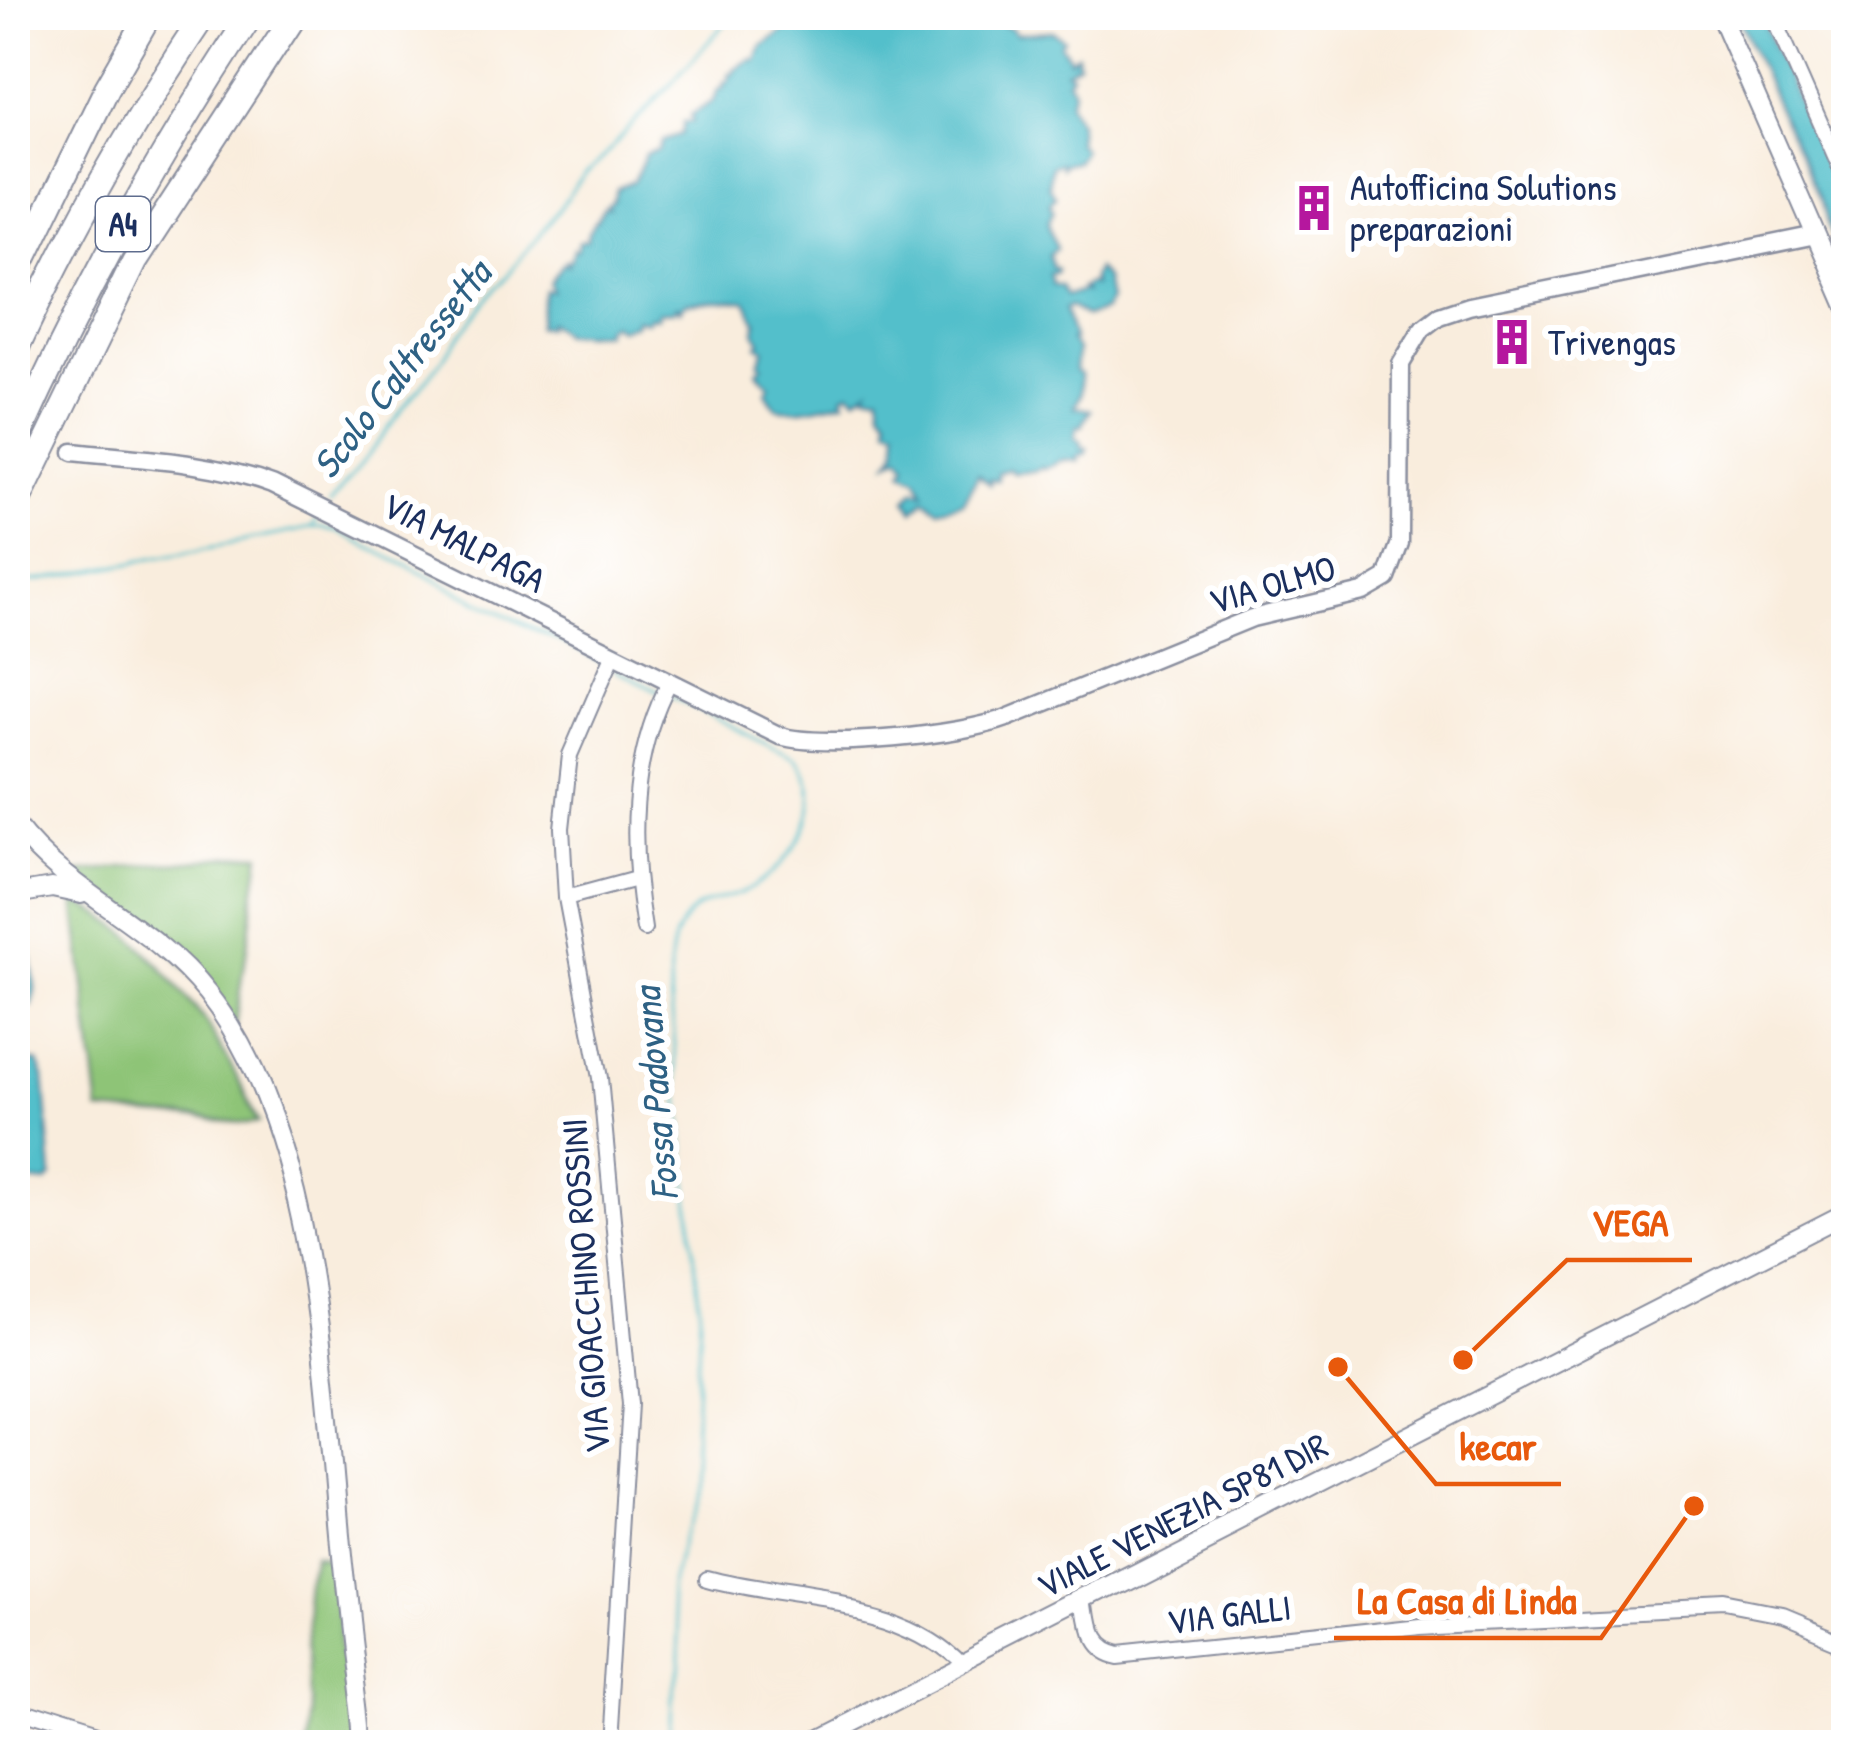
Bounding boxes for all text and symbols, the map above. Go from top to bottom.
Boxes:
place label: Autofficina Solutions preparazioni [1350,162,1617,252]
building icon: Autofficina Solutions preparazioni [1289,183,1339,233]
road number: A4 [96,197,150,251]
water label: Scolo Caltressetta [299,246,505,488]
building icon: Trivengas [1487,317,1537,367]
place label: Trivengas [1548,317,1676,366]
street label: VIA MALPAGA [374,480,554,603]
street label: VIA OLMO [1203,542,1341,625]
water label: Fossa Padovana [618,982,690,1203]
street label: VIA GIOACCHINO ROSSINI [548,1117,621,1455]
callout: VEGA [1567,1185,1692,1260]
text: VEGA [1592,1195,1668,1248]
callout: kecar [1436,1409,1561,1484]
text: kecar [1459,1419,1538,1472]
street label: VIALE VENEZIA SP81 DIR [1028,1420,1336,1609]
callout: La Casa di Linda [1334,1563,1601,1638]
text: La Casa di Linda [1358,1573,1577,1626]
street label: VIA GALLI [1164,1582,1294,1645]

